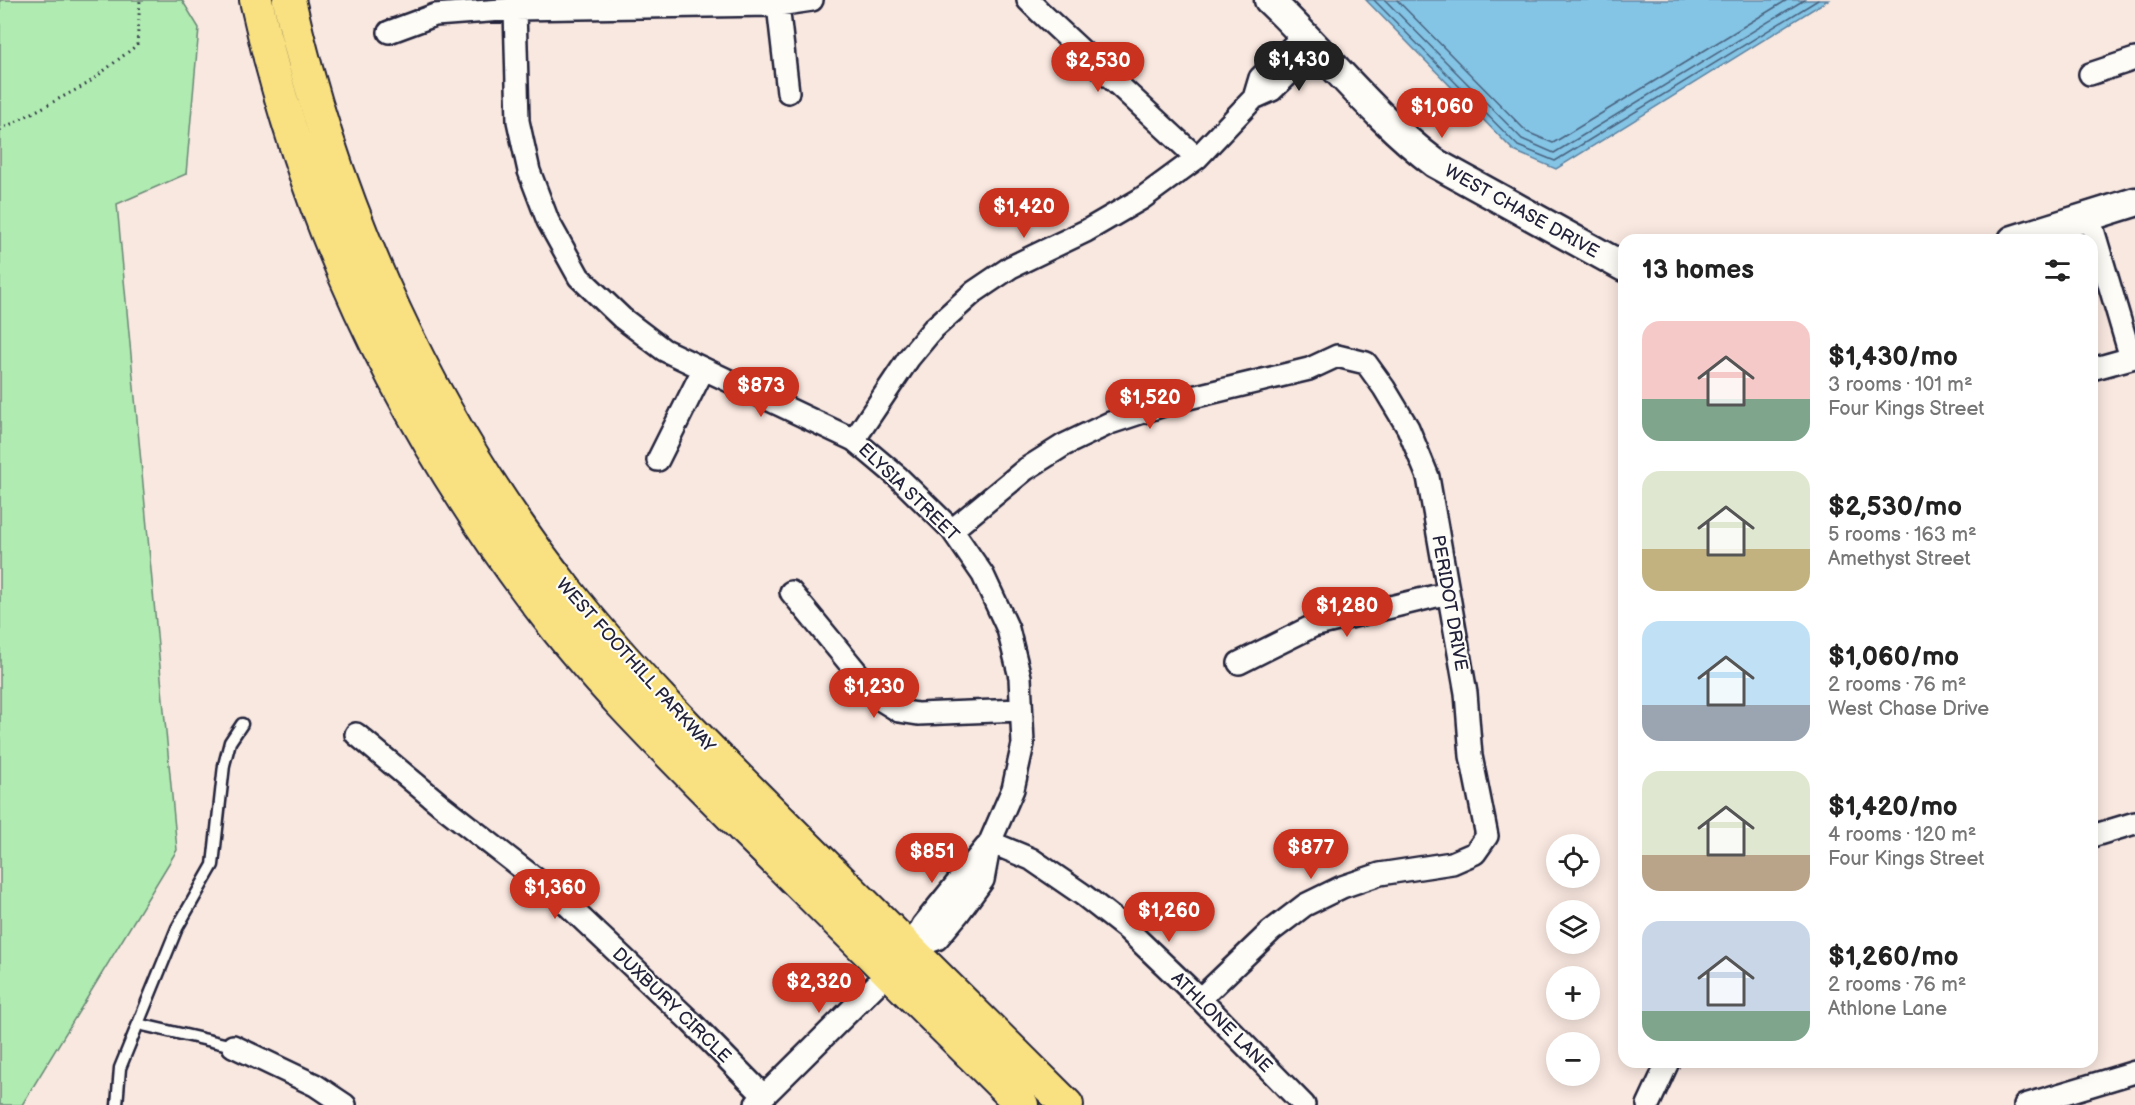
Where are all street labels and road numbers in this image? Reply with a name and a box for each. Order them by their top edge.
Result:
street label: WEST CHASE DRIVE [1441,160,1603,263]
street label: ELYSIA STREET [854,439,963,546]
street label: PERIDOT DRIVE [1427,534,1472,673]
street label: WEST FOOTHILL PARKWAY [552,574,720,757]
street label: DUXBURY CIRCLE [608,943,735,1067]
street label: ATHLONE LANE [1167,968,1276,1077]

